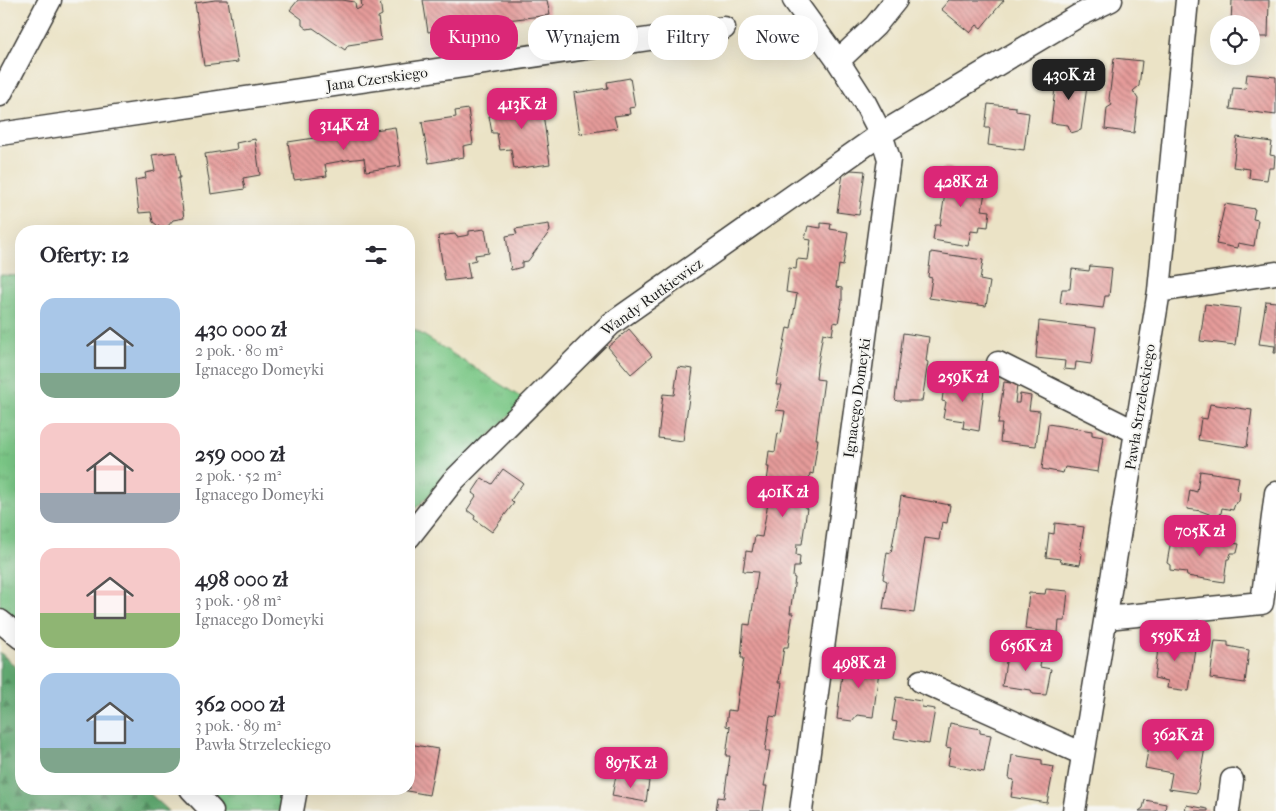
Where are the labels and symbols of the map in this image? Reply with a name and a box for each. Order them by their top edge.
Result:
pin: 430K zł [1023,58,1115,101]
street label: Jana Czerskiego [324,63,429,95]
pin: 413K zł [476,88,568,130]
pin: 314K zł [298,108,390,151]
pin: 428K zł [915,166,1007,208]
street label: Wandy Rutkiewicz [597,254,707,340]
street label: Ignacego Domeyki [840,336,874,459]
street label: Pawła Strzeleckiego [1121,342,1159,471]
pin: 259K zł [917,360,1009,403]
pin: 401K zł [737,476,829,518]
pin: 705K zł [1154,514,1246,557]
pin: 559K zł [1129,620,1221,662]
pin: 656K zł [980,630,1072,672]
pin: 498K zł [813,646,905,689]
pin: 362K zł [1132,718,1224,761]
pin: 897K zł [585,746,677,789]

